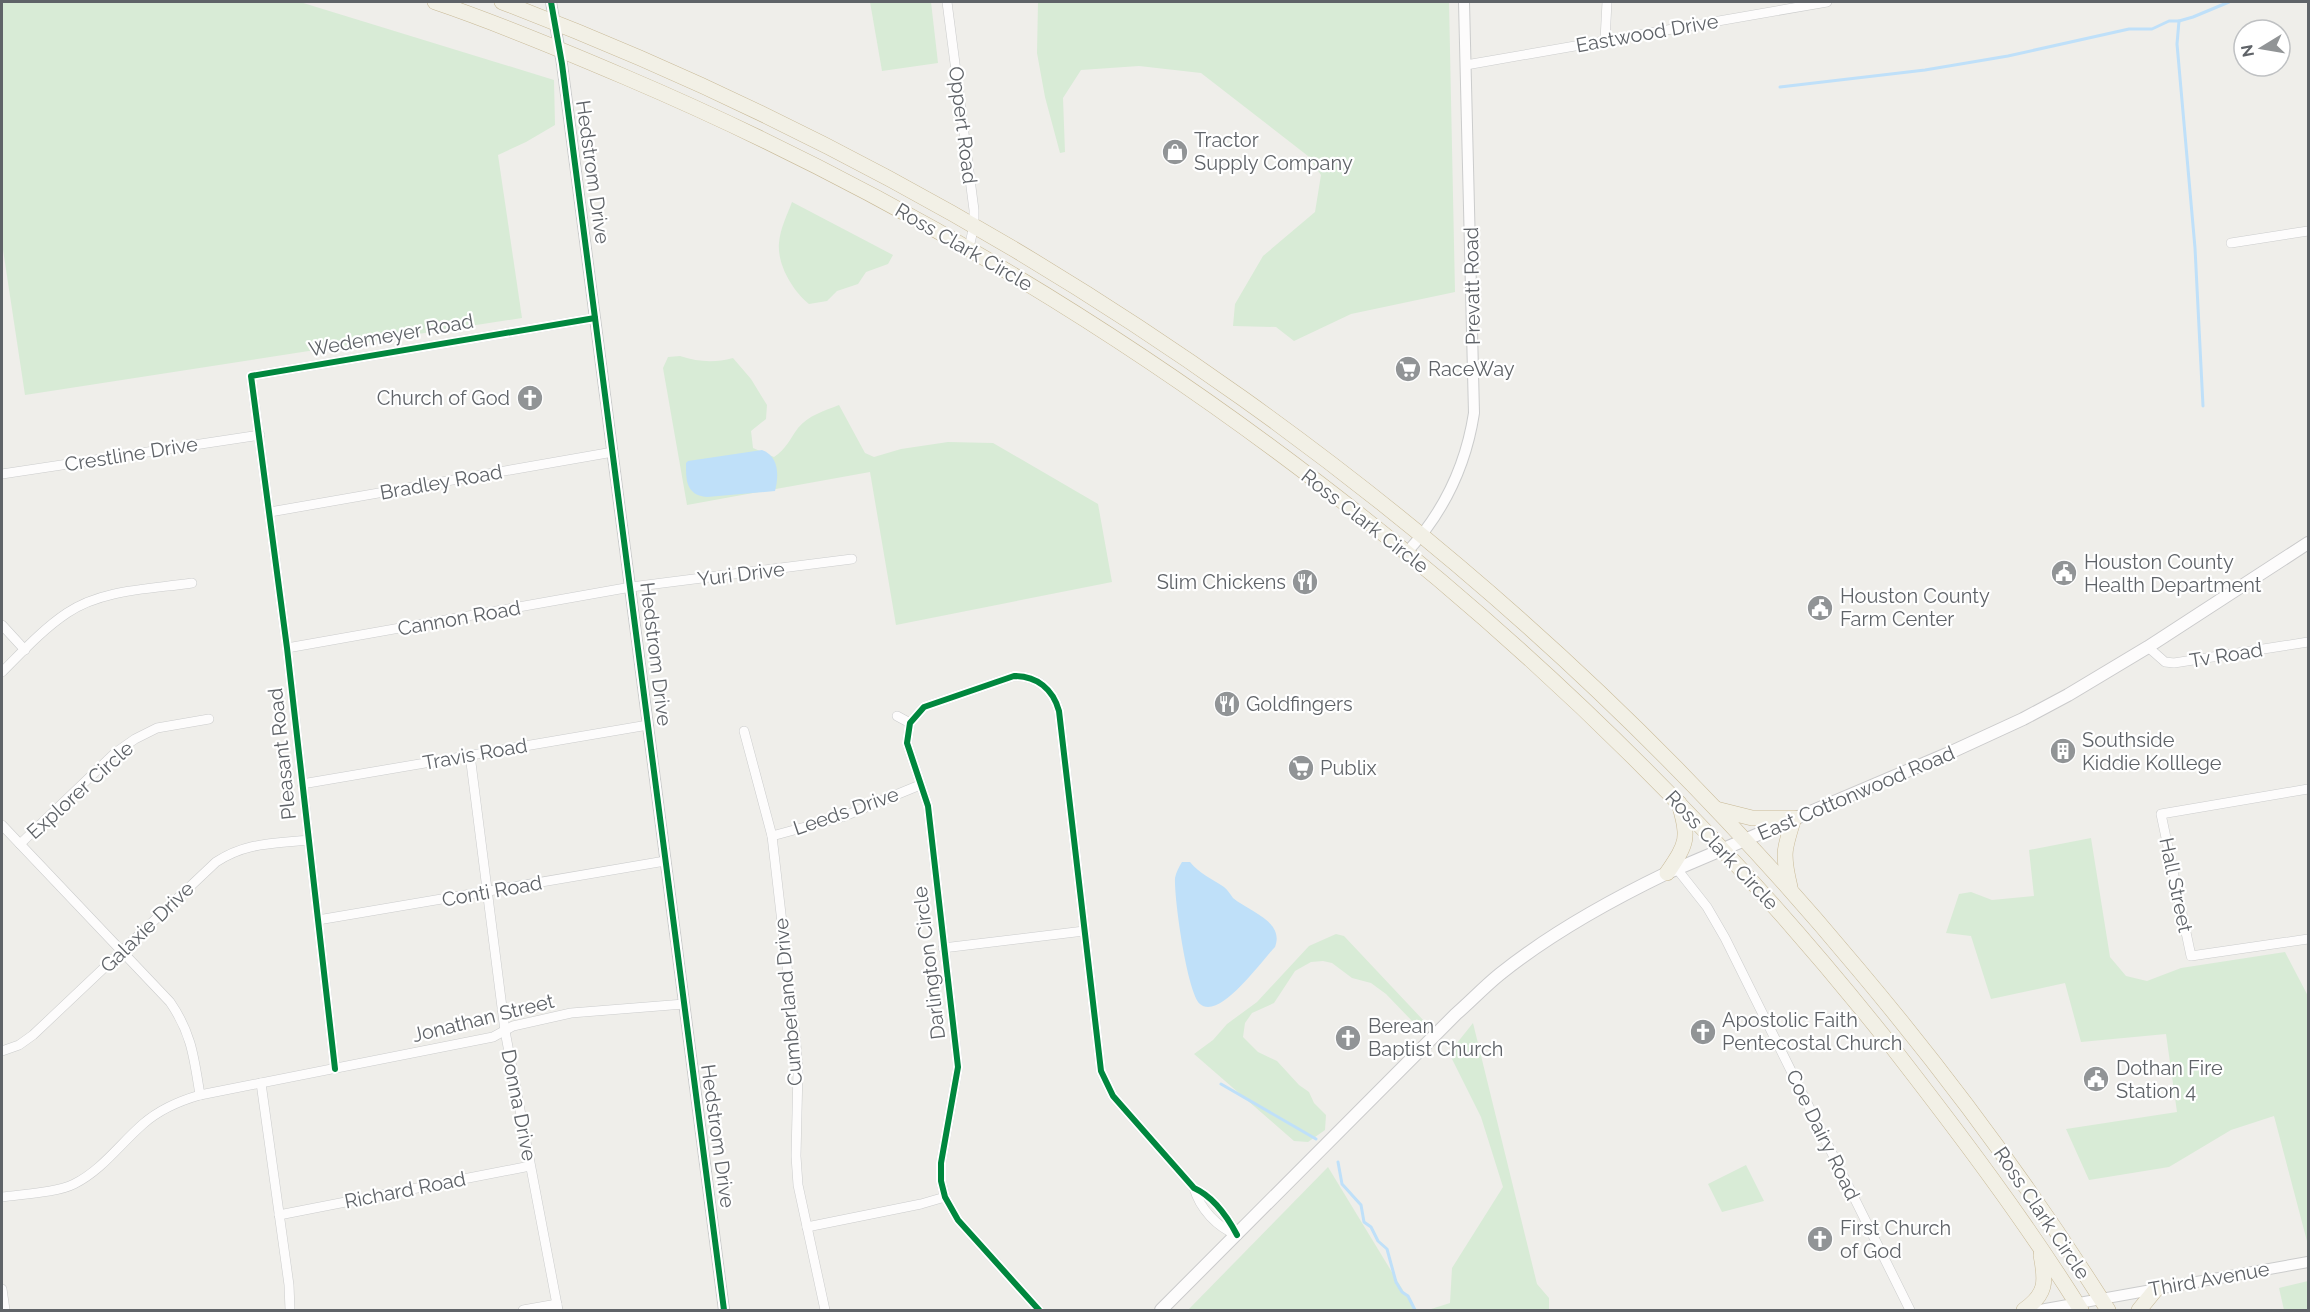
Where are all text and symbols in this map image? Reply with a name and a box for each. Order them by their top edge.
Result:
street label: Eastwood Drive [1574,9,1720,57]
north arrow [2232,18,2292,78]
text: N [2237,43,2258,59]
street label: Oppert Road [944,65,982,185]
street label: Hedstrom Drive [571,99,615,246]
place label: Tractor Supply Company [1194,128,1353,175]
shop icon: Tractor Supply Company [1160,137,1190,167]
street label: Ross Clark Circle [891,198,1037,296]
street label: Prevatt Road [1459,227,1485,345]
street label: Wedemeyer Road [307,309,475,361]
supermarket icon: RaceWay [1393,354,1423,384]
place label: RaceWay [1428,357,1515,381]
church icon: Church of God [515,383,545,413]
place label: Church of God [377,386,510,410]
street label: Crestline Drive [63,432,200,476]
street label: Bradley Road [378,459,504,505]
street label: Ross Clark Circle [1297,464,1434,578]
place label: Houston County Health Department [2084,550,2262,597]
street label: Yuri Drive [696,557,786,591]
public building icon: Houston County Health Department [2049,558,2079,588]
restaurant icon: Slim Chickens [1290,567,1320,597]
place label: Slim Chickens [1157,570,1286,594]
street label: Hedstrom Drive [635,581,677,728]
place label: Houston County Farm Center [1840,584,1990,631]
public building icon: Houston County Farm Center [1805,593,1835,623]
street label: Cannon Road [396,595,522,641]
street label: Tv Road [2188,637,2264,673]
street label: Pleasant Road [263,687,301,821]
restaurant icon: Goldfingers [1212,689,1242,719]
place label: Goldfingers [1246,692,1353,716]
place label: Southside Kiddie Kolllege [2082,728,2222,775]
street label: Travis Road [421,733,529,775]
street label: Explorer Circle [22,736,138,844]
building icon: Southside Kiddie Kolllege [2048,736,2078,766]
street label: East Cottonwood Road [1754,741,1958,845]
supermarket icon: Publix [1286,753,1316,783]
place label: Publix [1320,756,1377,780]
street label: Leeds Drive [790,782,902,840]
street label: Ross Clark Circle [1660,785,1784,915]
street label: Hall Street [2154,835,2198,935]
street label: Conti Road [440,870,544,912]
street label: Galaxie Drive [95,876,199,978]
street label: Darlington Circle [908,885,950,1041]
street label: Cumberland Drive [769,917,807,1087]
street label: Jonathan Street [410,989,557,1047]
place label: Apostolic Faith Pentecostal Church [1722,1008,1902,1055]
place label: Berean Baptist Church [1368,1014,1504,1061]
church icon: Apostolic Faith Pentecostal Church [1688,1017,1718,1047]
church icon: Berean Baptist Church [1333,1023,1363,1053]
street label: Donna Drive [496,1047,542,1163]
place label: Dothan Fire Station 4 [2116,1056,2223,1103]
street label: Hedstrom Drive [696,1063,740,1210]
public building icon: Dothan Fire Station 4 [2081,1064,2111,1094]
street label: Coe Dairy Road [1781,1066,1865,1204]
street label: Ross Clark Circle [1989,1142,2095,1284]
street label: Richard Road [342,1166,468,1214]
place label: First Church of God [1840,1216,1951,1263]
church icon: First Church of God [1805,1224,1835,1254]
street label: Third Avenue [2147,1257,2271,1301]

